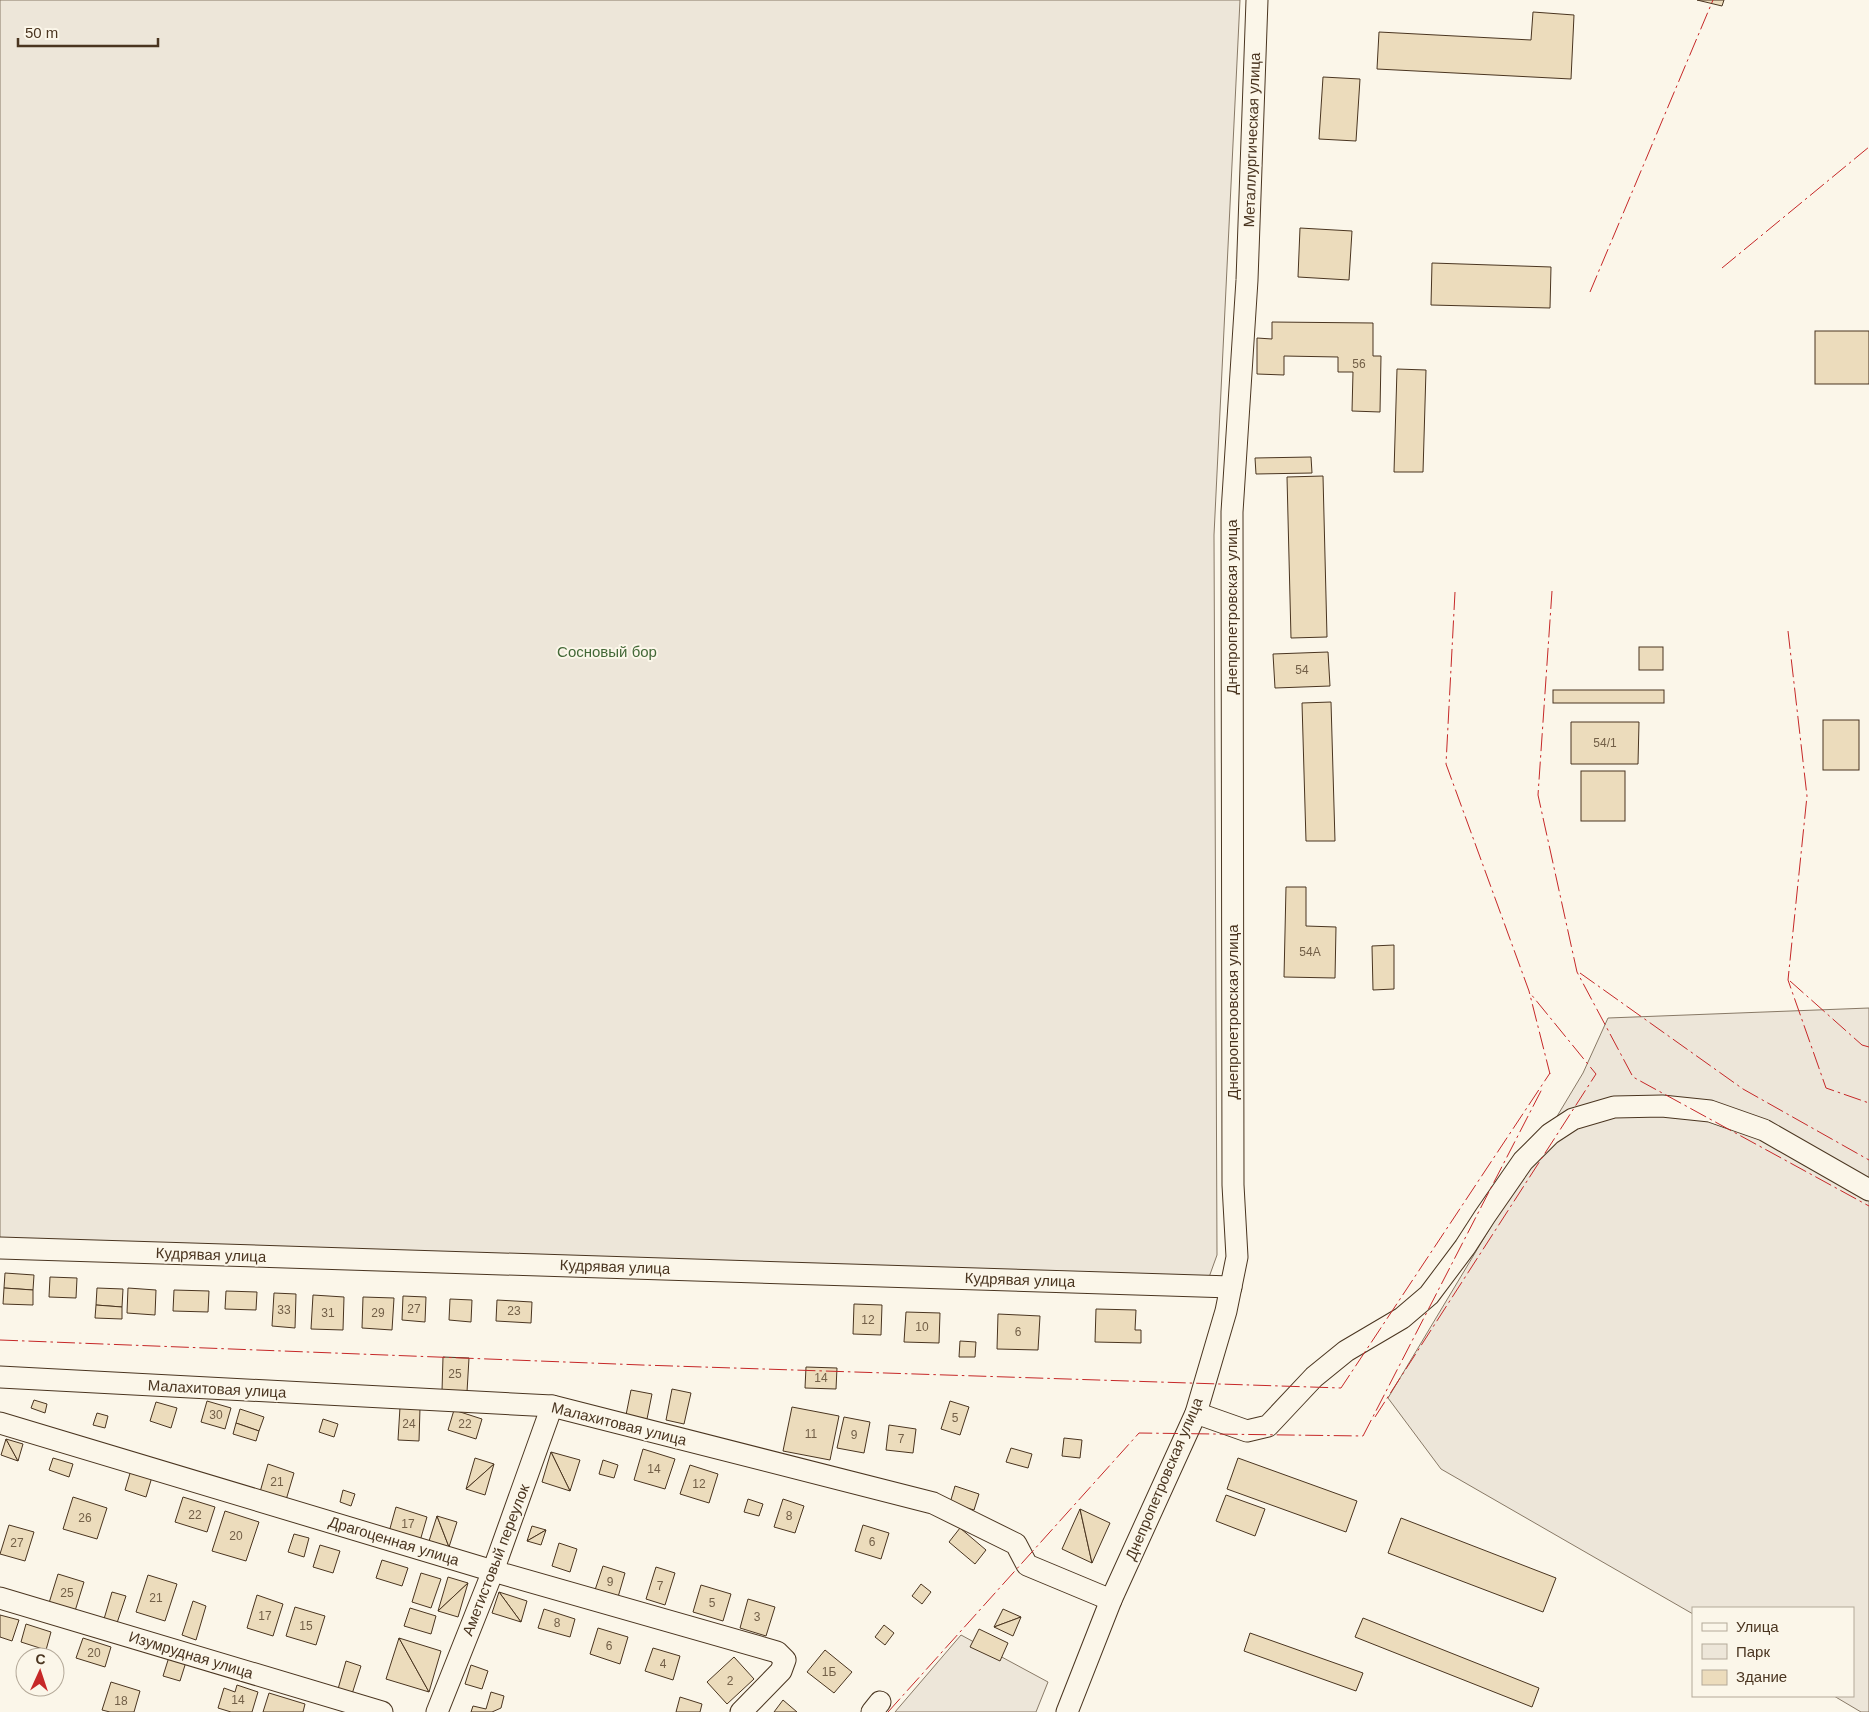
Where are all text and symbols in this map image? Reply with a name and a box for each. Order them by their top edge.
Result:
scale bar [18,15,158,47]
text: 50 m [25,24,58,41]
street label: Металлургическая улица [1240,52,1263,228]
house number: 56 [1352,357,1366,371]
street label: Днепропетровская улица [1223,519,1240,695]
park label: Сосновый бор [557,643,657,660]
house number: 54 [1295,663,1309,677]
house number: 54/1 [1593,736,1617,750]
street label: Днепропетровская улица [1224,924,1241,1100]
house number: 54А [1299,945,1321,959]
street label: Кудрявая улица [156,1244,267,1265]
street label: Кудрявая улица [560,1256,671,1277]
street label: Кудрявая улица [965,1269,1076,1290]
house number: 27 [407,1302,421,1316]
house number: 33 [277,1303,291,1317]
house number: 23 [507,1304,521,1318]
house number: 31 [321,1306,335,1320]
house number: 29 [371,1306,385,1320]
house number: 12 [861,1313,875,1327]
house number: 10 [915,1320,929,1334]
house number: 6 [1015,1325,1022,1339]
house number: 25 [448,1367,462,1381]
house number: 14 [814,1371,828,1385]
street label: Малахитовая улица [147,1376,287,1401]
street label: Днепропетровская улица [1121,1394,1206,1563]
street label: Малахитовая улица [550,1398,689,1449]
house number: 30 [209,1408,223,1422]
house number: 5 [952,1411,959,1425]
house number: 24 [402,1417,416,1431]
house number: 22 [458,1417,472,1431]
house number: 11 [805,1427,818,1441]
house number: 9 [851,1428,858,1442]
house number: 7 [898,1432,905,1446]
house number: 14 [647,1462,661,1476]
house number: 21 [270,1475,284,1489]
house number: 12 [692,1477,706,1491]
street label: Аметистовый переулок [459,1481,533,1638]
house number: 22 [188,1508,202,1522]
house number: 8 [786,1509,793,1523]
house number: 26 [78,1511,92,1525]
street label: Драгоценная улица [327,1513,462,1569]
house number: 17 [401,1517,415,1531]
house number: 20 [229,1529,243,1543]
house number: 6 [869,1535,876,1549]
house number: 27 [10,1536,24,1550]
house number: 9 [607,1575,614,1589]
house number: 7 [657,1579,664,1593]
house number: 25 [60,1586,74,1600]
house number: 21 [149,1591,163,1605]
house number: 5 [709,1596,716,1610]
legend [1692,1607,1854,1697]
house number: 17 [258,1609,272,1623]
house number: 3 [754,1610,761,1624]
house number: 8 [554,1616,561,1630]
text: Улица [1736,1618,1779,1635]
house number: 15 [299,1619,313,1633]
street label: Изумрудная улица [127,1628,256,1682]
house number: 6 [606,1639,613,1653]
text: Парк [1736,1643,1770,1660]
house number: 20 [87,1646,101,1660]
north arrow [15,1647,65,1697]
text: С [35,1651,46,1667]
house number: 4 [660,1657,667,1671]
house number: 1Б [822,1665,836,1679]
text: Здание [1736,1668,1787,1685]
house number: 2 [727,1674,734,1688]
house number: 14 [231,1693,245,1707]
house number: 18 [114,1694,128,1708]

